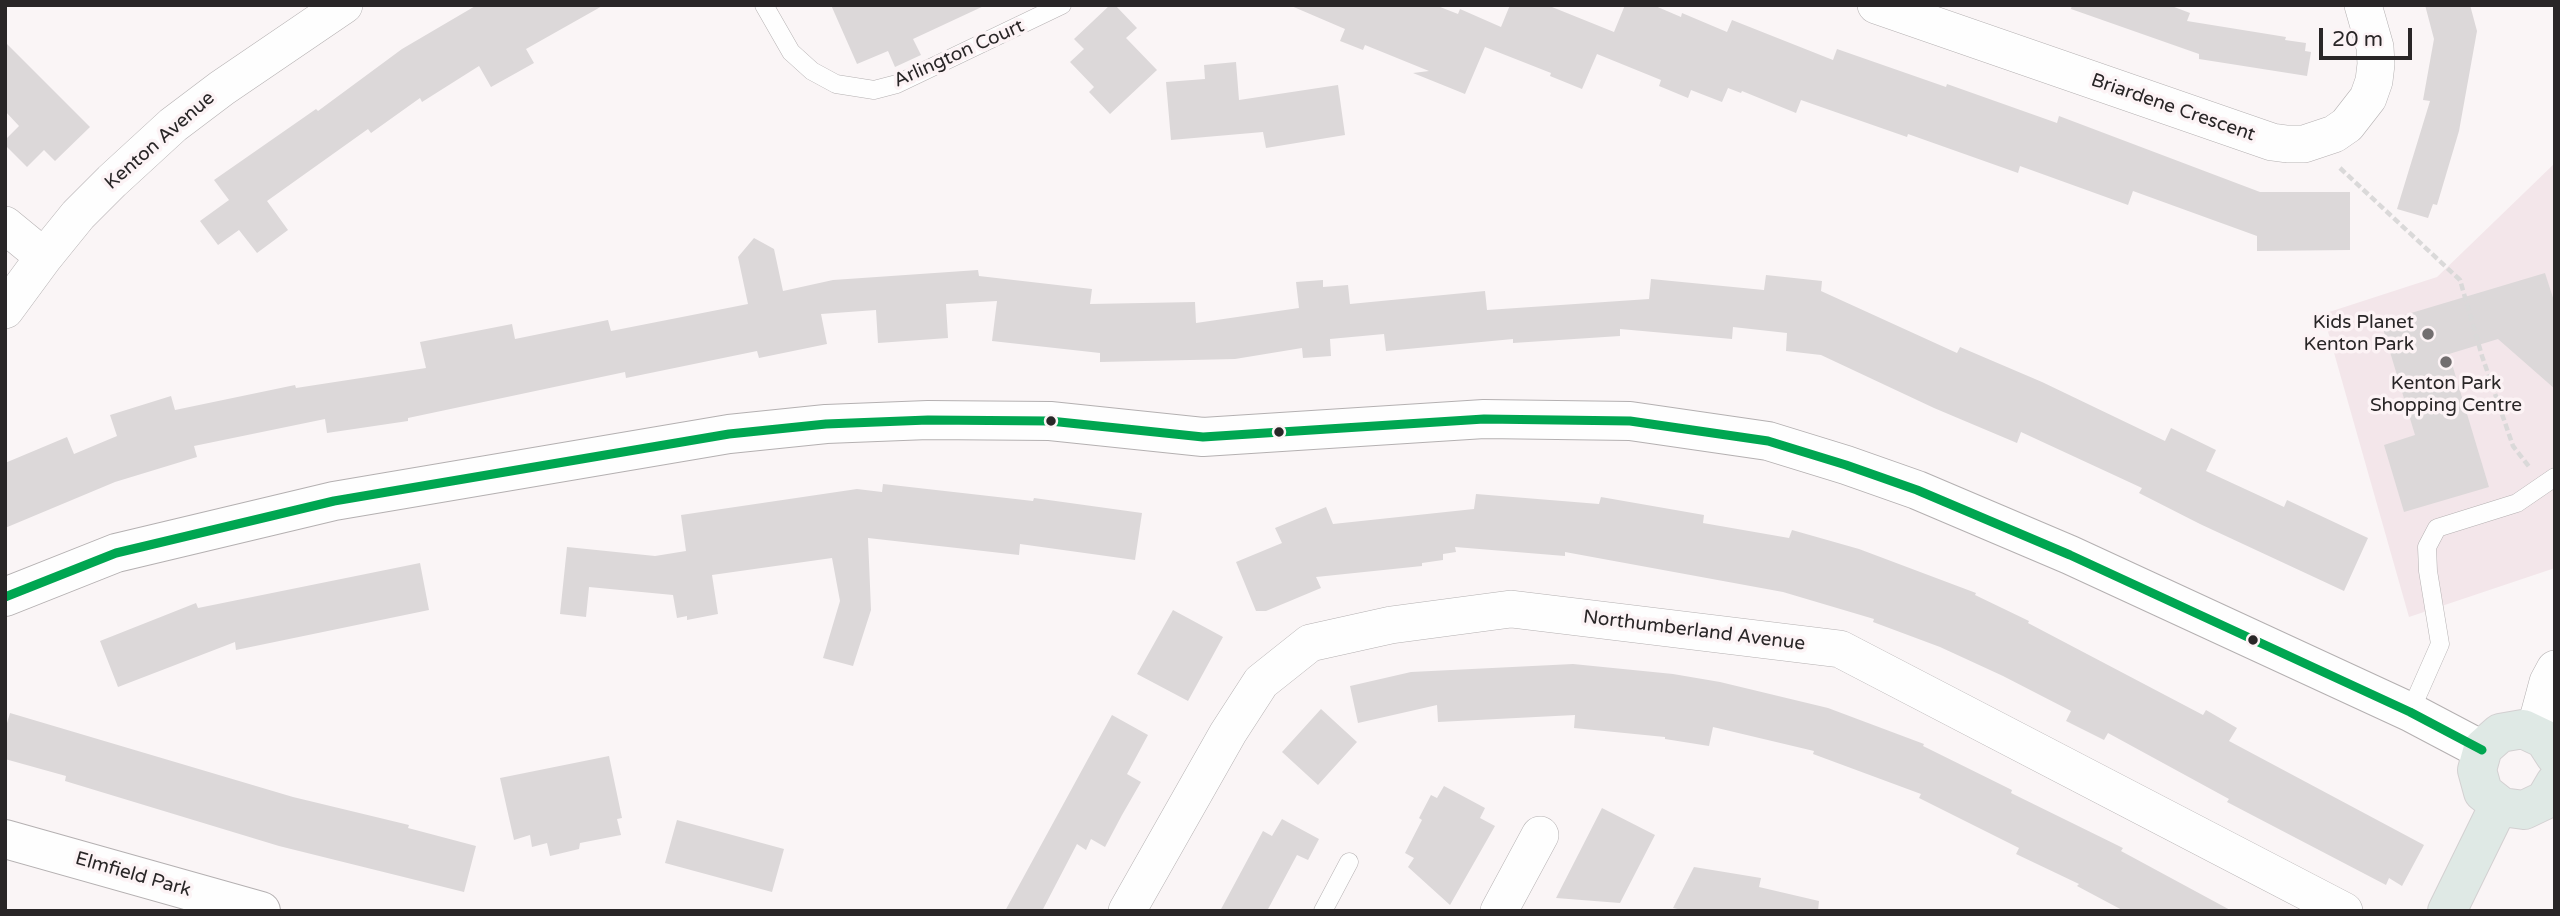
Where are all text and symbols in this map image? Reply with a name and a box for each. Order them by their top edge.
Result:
scale bar [2322,14,2415,58]
street label: Arlington Court [890,15,1028,93]
text: 20 m [2332,27,2383,52]
street label: Briardene Crescent [2088,69,2258,147]
street label: Kenton Avenue [100,87,220,195]
place label: Kids Planet Kenton Park [2303,312,2414,356]
marker: Kids Planet Kenton Park [2420,326,2436,342]
marker: Kenton Park Shopping Centre [2438,354,2454,370]
place label: Kenton Park Shopping Centre [2370,373,2522,417]
unlabelled marker [1044,414,1058,428]
unlabelled marker [1272,425,1286,439]
street label: Northumberland Avenue [1582,606,1806,656]
unlabelled marker [2246,633,2260,647]
street label: Elmfield Park [73,848,193,902]

